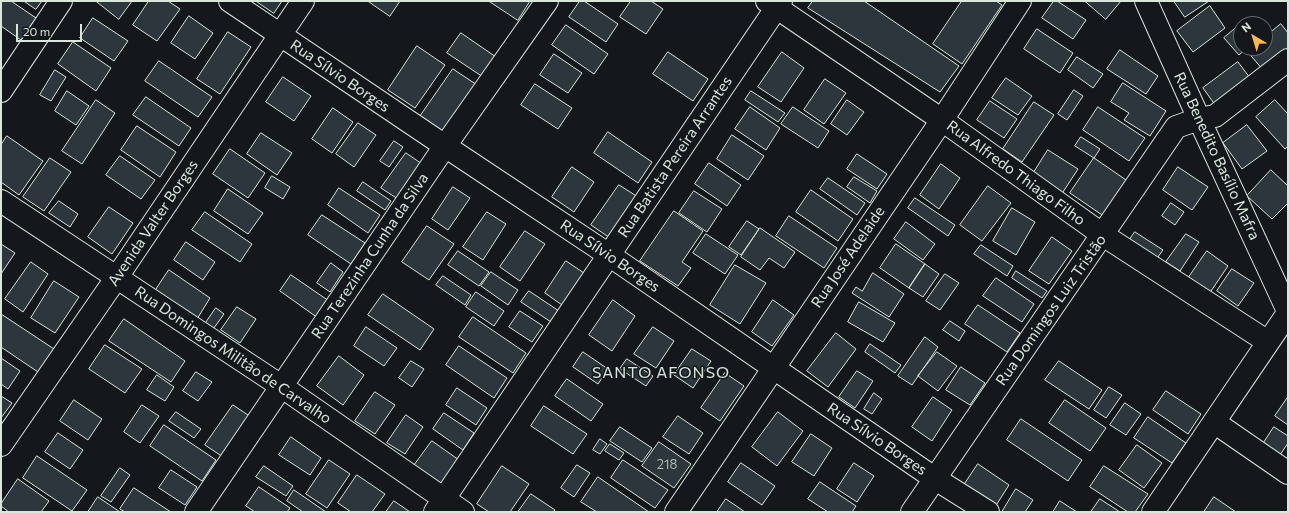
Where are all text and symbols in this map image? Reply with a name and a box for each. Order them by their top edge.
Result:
scale bar [18,16,84,42]
north arrow [1233,16,1273,56]
text: N [1239,19,1253,35]
text: 20 m [23,24,50,38]
street label: Rua Sílvio Borges [287,36,393,116]
street label: Rua Benedito Basílio Mafra [1170,69,1264,243]
street label: Rua Batista Pereira Arrantes [614,73,736,241]
street label: Rua Alfredo Thiago Filho [943,117,1089,229]
street label: Avenida Valter Borges [104,157,202,289]
street label: Rua Terezinha Cunha da Silva [308,170,432,342]
street label: Rua José Adelaide [807,203,889,311]
street label: Rua Sílvio Borges [557,216,663,296]
street label: Rua Domingos Luiz Tristão [992,231,1110,389]
street label: Rua Domingos Militão de Carvalho [131,282,335,428]
district label: SANTO AFONSO [592,363,730,383]
street label: Rua Sílvio Borges [824,399,930,479]
house number: 218 [657,457,677,473]

